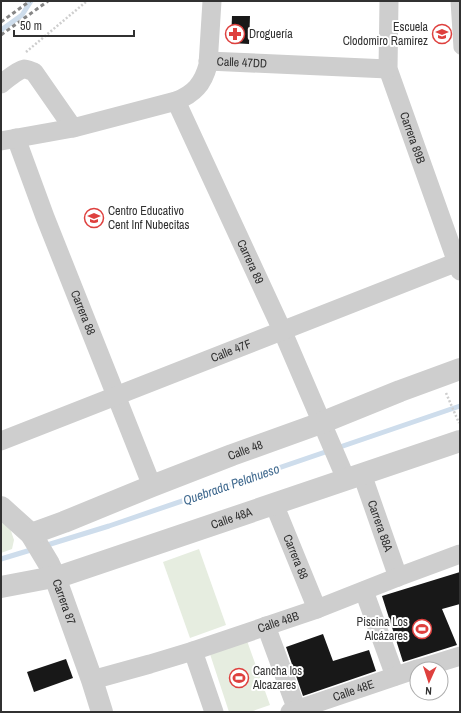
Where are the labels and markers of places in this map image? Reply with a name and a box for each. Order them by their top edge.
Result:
place label: Escuela Clodomiro Ramirez [343,19,429,49]
pharmacy icon: Droguería [224,23,246,45]
school or university icon: Escuela Clodomiro Ramirez [431,23,453,45]
place label: Droguería [249,26,293,42]
place label: Centro Educativo Cent Inf Nubecitas [108,203,190,233]
school or university icon: Centro Educativo Cent Inf Nubecitas [83,207,105,229]
place label: Piscina Los Alcázares [357,614,408,644]
sports icon: Piscina Los Alcázares [411,618,433,640]
place label: Cancha los Alcazares [252,663,302,693]
sports icon: Cancha los Alcazares [228,667,250,689]

